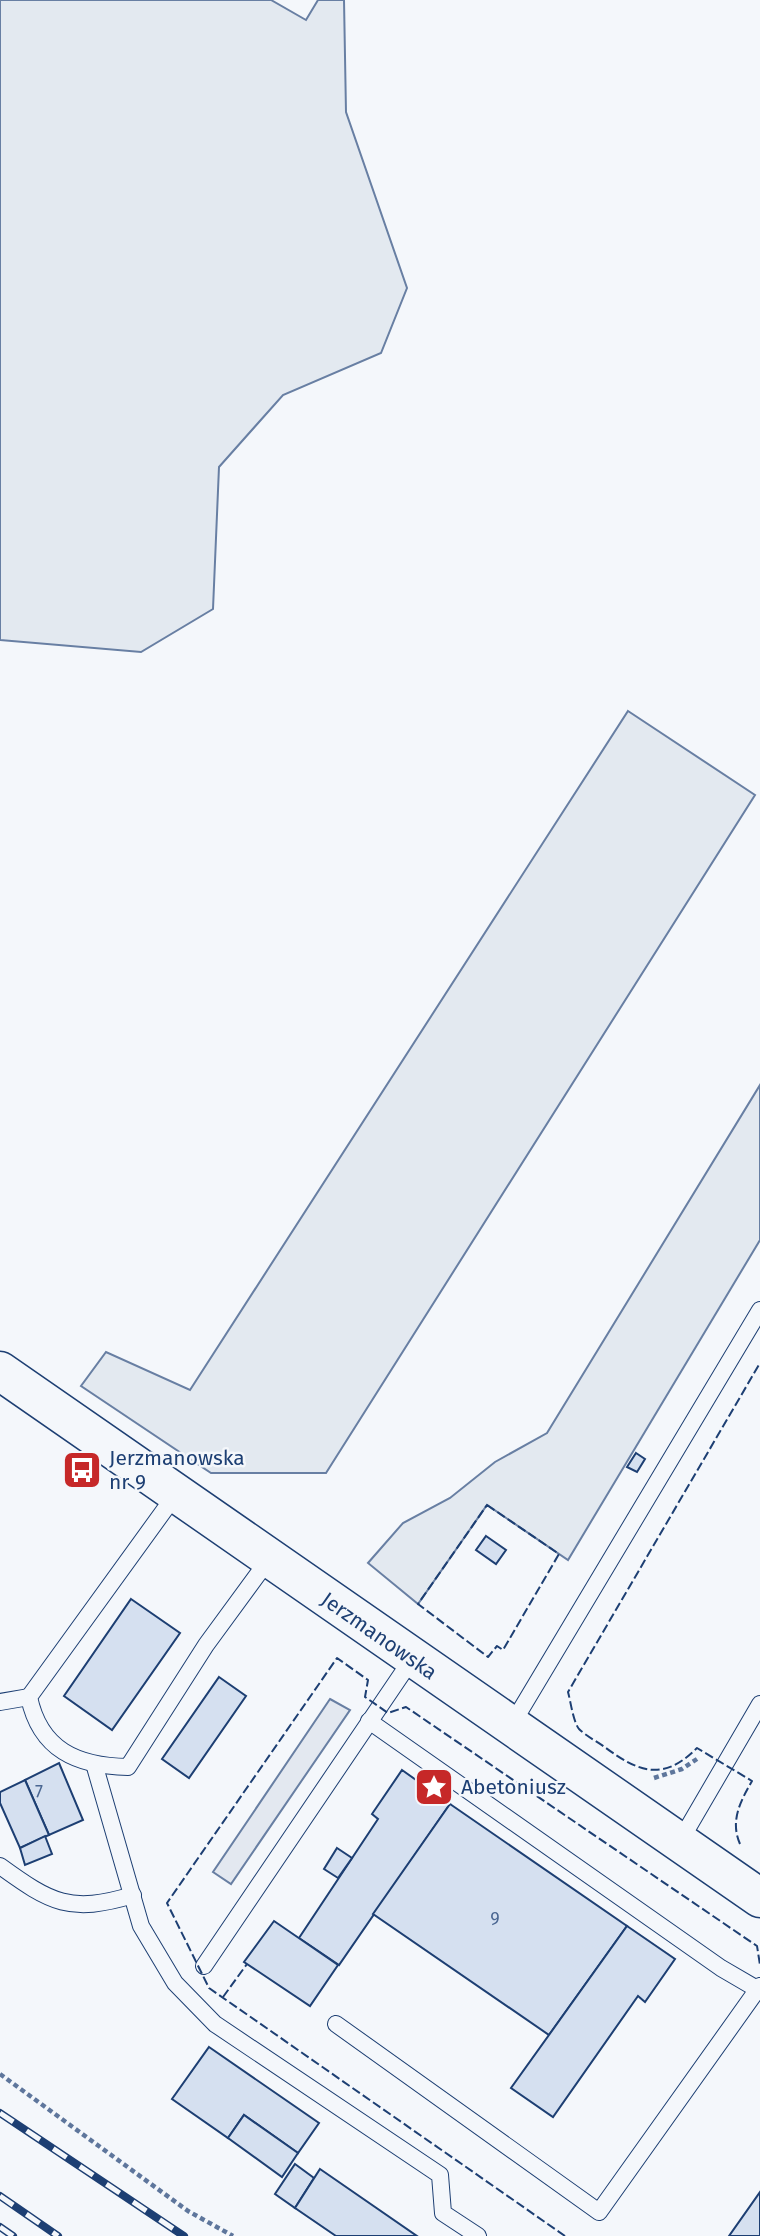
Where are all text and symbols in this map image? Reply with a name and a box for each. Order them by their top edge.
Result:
place label: Jerzmanowska nr 9 [109,1445,245,1495]
bus stop icon: Jerzmanowska nr 9 [61,1449,103,1491]
street label: Jerzmanowska [316,1586,442,1686]
place icon: Abetoniusz [413,1766,455,1808]
place label: Abetoniusz [461,1774,566,1800]
house number: 7 [35,1781,43,1803]
house number: 9 [490,1908,500,1930]

